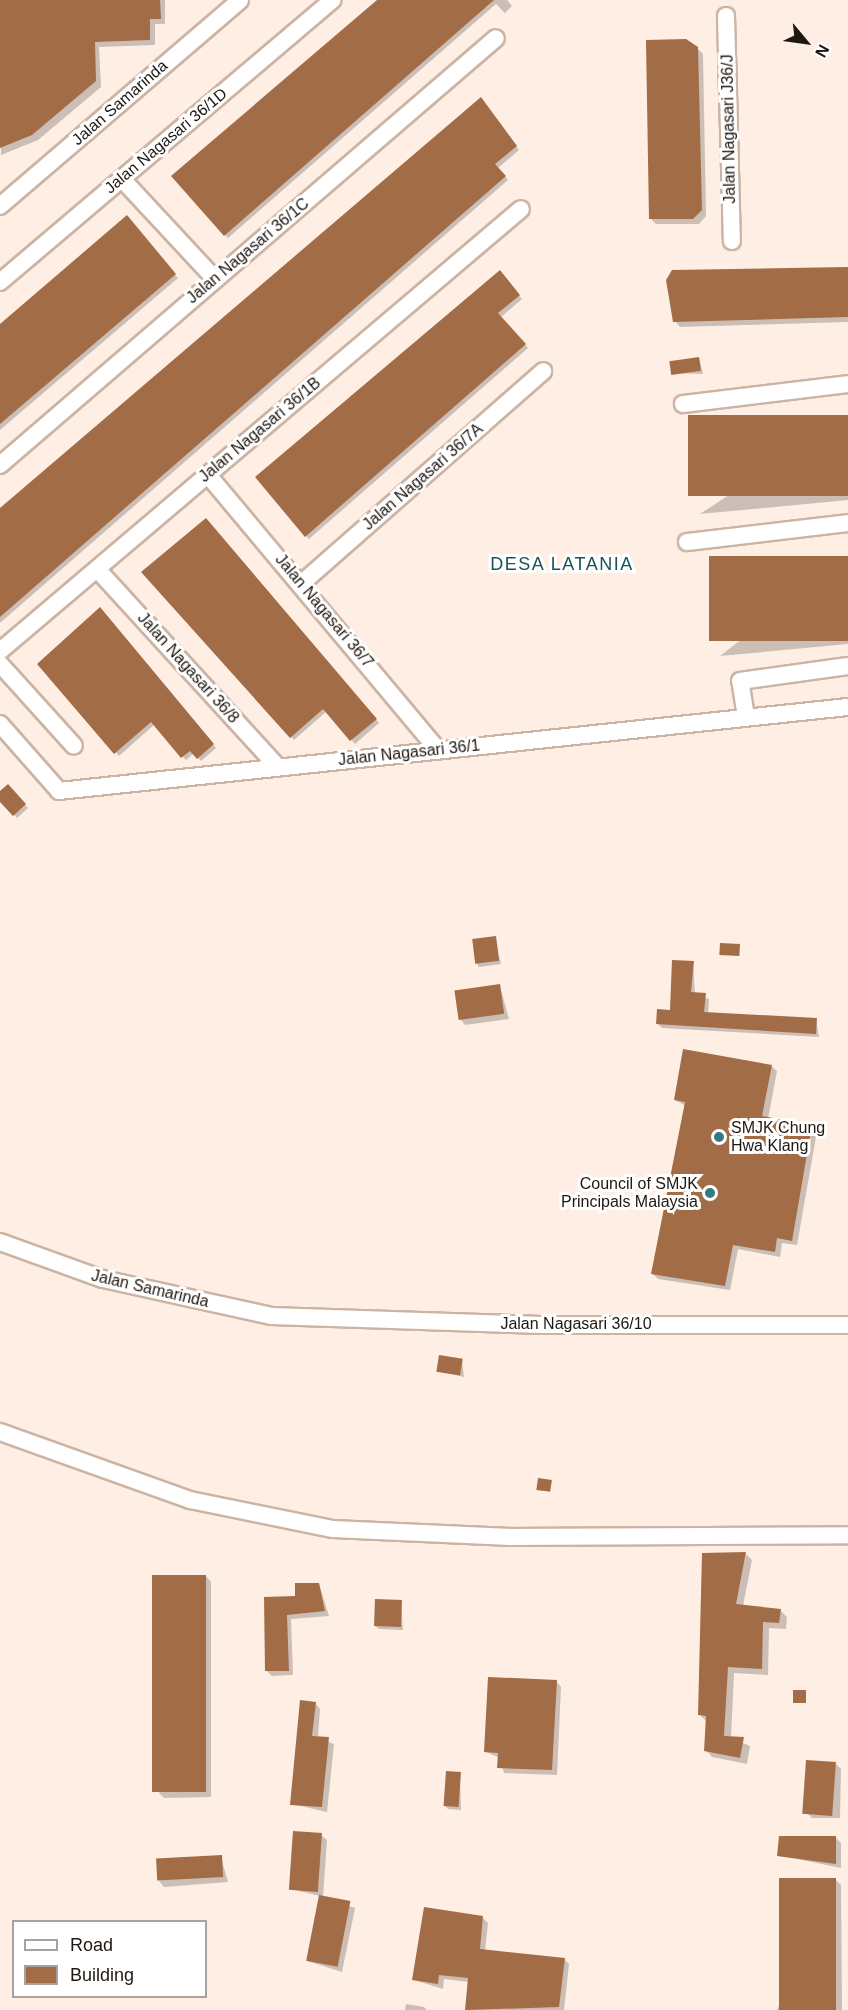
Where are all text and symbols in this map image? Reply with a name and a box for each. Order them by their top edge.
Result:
north arrow [776,12,836,72]
text: N [812,42,832,60]
street label: Jalan Nagasari J36/J [718,54,740,204]
street label: Jalan Samarinda [68,56,172,150]
street label: Jalan Nagasari 36/1D [101,84,231,198]
street label: Jalan Nagasari 36/1C [183,194,313,308]
street label: Jalan Nagasari 36/1B [195,373,325,487]
street label: Jalan Nagasari 36/7A [359,420,487,534]
street label: Jalan Nagasari 36/7 [271,550,377,672]
district label: DESA LATANIA [490,553,634,575]
street label: Jalan Nagasari 36/8 [133,609,243,727]
street label: Jalan Nagasari 36/1 [337,736,481,770]
place label: SMJK Chung Hwa Klang [731,1118,825,1156]
marker: SMJK Chung Hwa Klang [712,1130,726,1144]
place label: Council of SMJK Principals Malaysia [561,1174,698,1212]
marker: Council of SMJK Principals Malaysia [703,1186,717,1200]
street label: Jalan Samarinda [89,1266,211,1312]
street label: Jalan Nagasari 36/10 [500,1314,652,1334]
legend [12,1920,207,1998]
text: Road [70,1935,113,1955]
text: Building [70,1965,134,1985]

